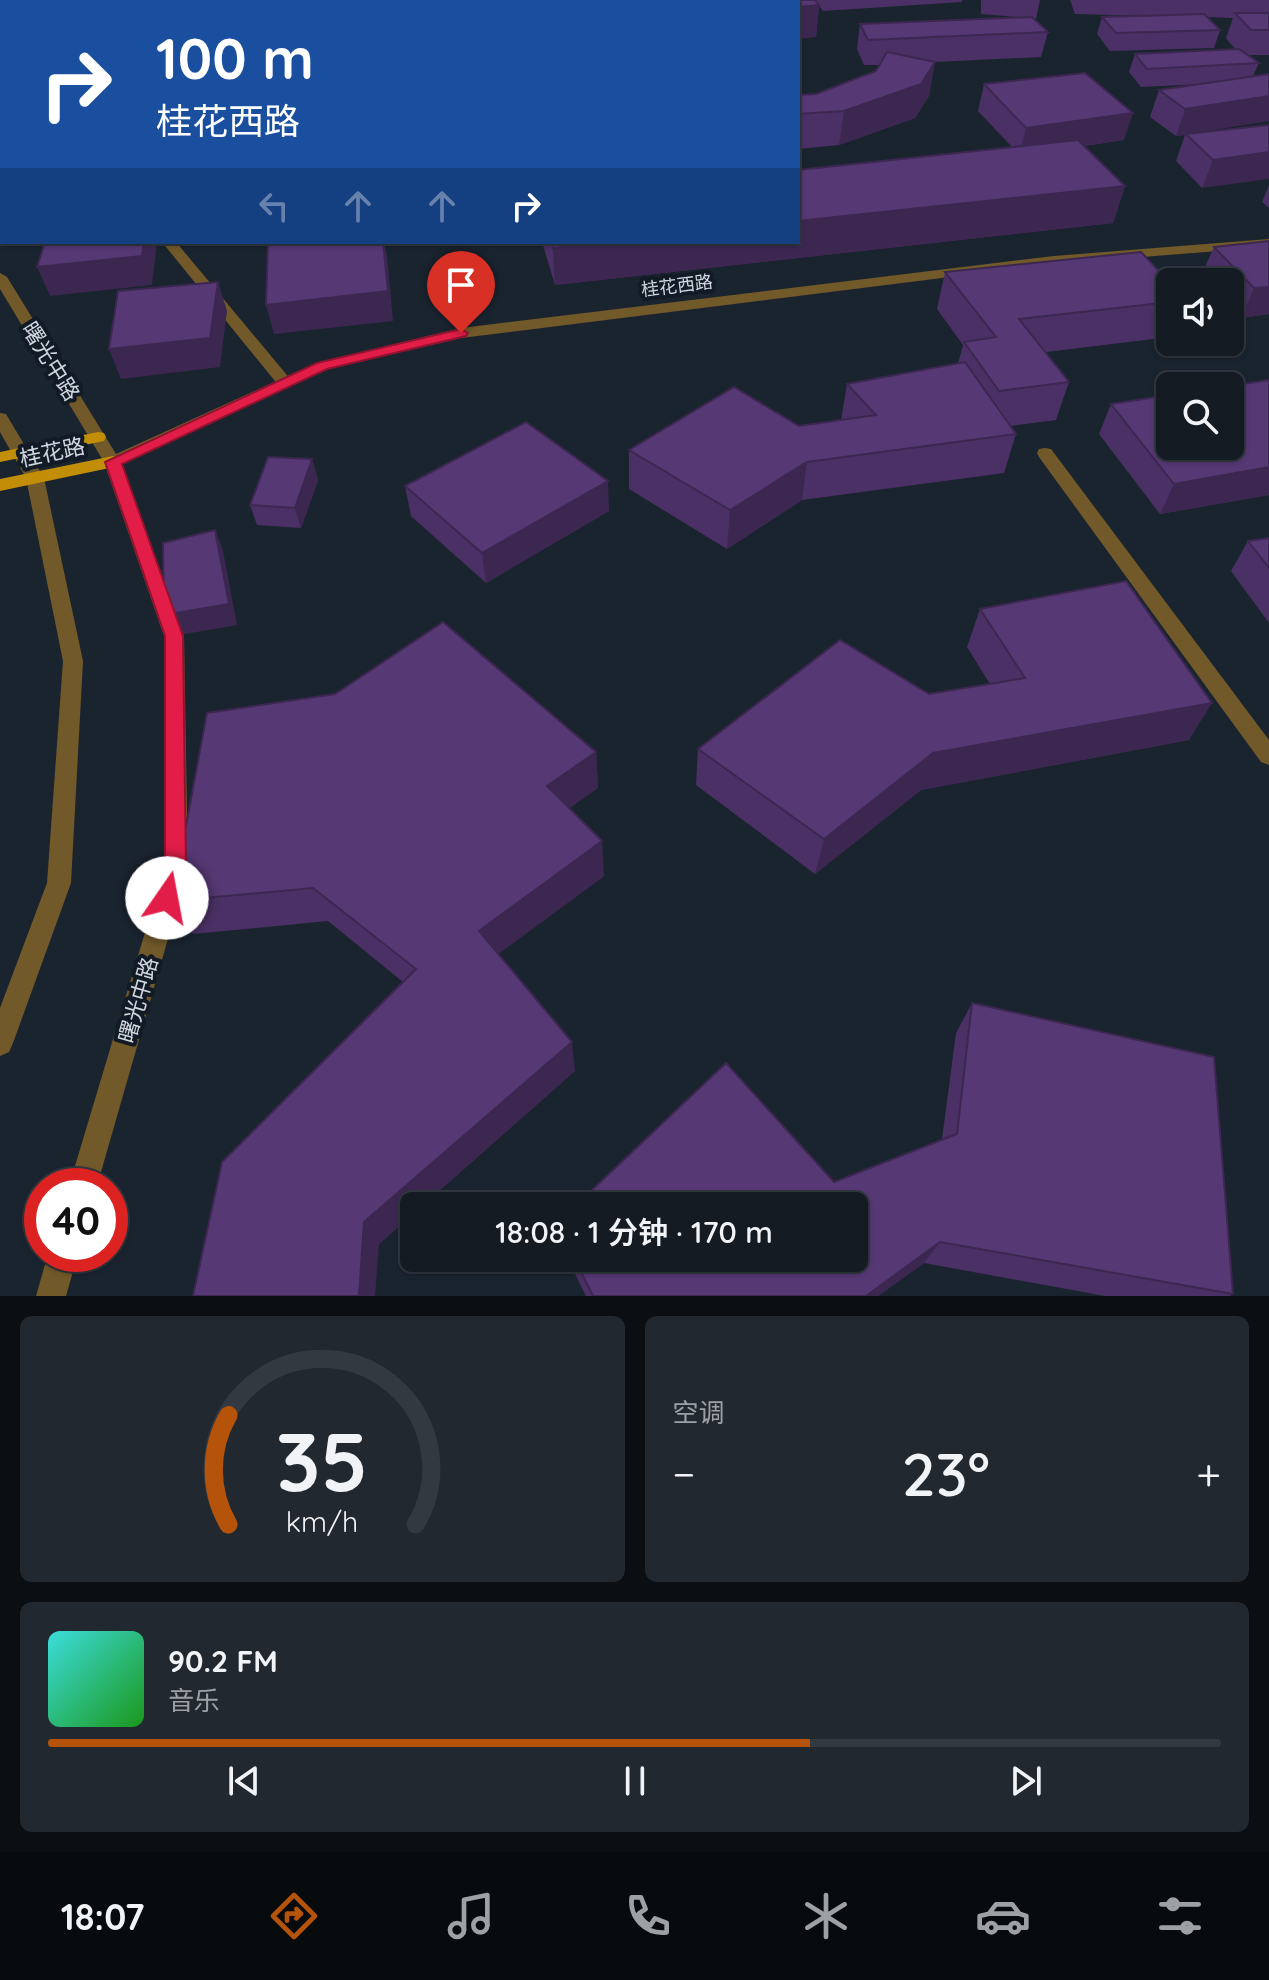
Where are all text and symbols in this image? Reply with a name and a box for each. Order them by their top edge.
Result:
text: 100 m [156,23,314,93]
icon: right [24,32,128,136]
text: 桂花西路 [156,98,300,143]
icon: left [252,184,296,228]
icon: ahead [336,184,380,228]
icon: ahead [420,184,464,228]
icon: right [504,184,548,228]
pin [427,251,495,333]
icon: arrive [439,263,483,307]
map controls [1156,268,1244,460]
button: sound [1156,268,1244,356]
street label: 桂花西路 [640,270,714,301]
street label: 曙光中路 [16,316,86,406]
button: search [1156,372,1244,460]
street label: 桂花路 [17,431,87,473]
position arrow [125,856,209,940]
street label: 曙光中路 [112,954,164,1046]
speed limit sign: 40 [24,1168,128,1272]
text: 18:08 · 1 分钟 · 170 m [495,1213,773,1251]
text: 空调 [673,1396,725,1429]
text: 35 [276,1408,369,1512]
text: 23° [902,1436,990,1511]
text: − [673,1446,695,1501]
text: + [1196,1446,1221,1501]
text: km/h [286,1503,359,1539]
text: 90.2 FM [168,1642,278,1680]
text: 音乐 [168,1684,220,1717]
icon: previous [222,1759,266,1803]
icon: pause [613,1759,657,1803]
icon: next [1004,1759,1048,1803]
icon: directions [266,1888,322,1944]
icon: music [443,1888,499,1944]
icon: phone [620,1888,676,1944]
icon: climate [798,1888,854,1944]
icon: car [975,1888,1031,1944]
icon: filters [1152,1888,1208,1944]
text: 18:07 [61,1894,145,1939]

